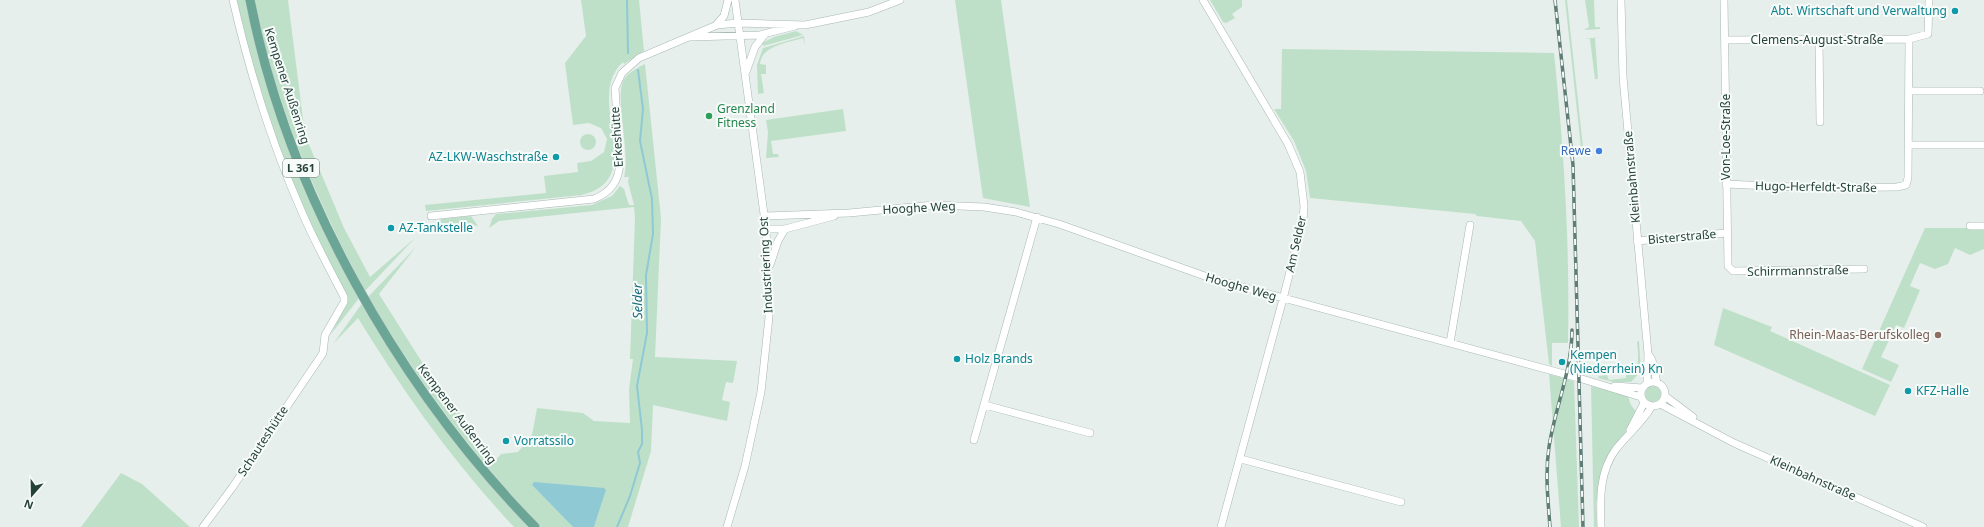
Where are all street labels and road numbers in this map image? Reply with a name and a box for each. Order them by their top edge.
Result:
street label: Kempener Außenring [261,25,314,146]
street label: Clemens-August-Straße [1751,31,1884,48]
street label: Von-Loe-Straße [1717,94,1734,180]
street label: Erkeshütte [606,106,627,168]
street label: Kleinbahnstraße [1619,130,1644,224]
road number: L 361 [283,159,319,177]
street label: Hugo-Herfeldt-Straße [1755,177,1877,196]
street label: Hooghe Weg [882,197,956,218]
street label: Am Selder [1281,214,1310,274]
street label: Industriering Ost [754,216,777,314]
street label: Bisterstraße [1647,225,1717,248]
street label: Schirrmannstraße [1747,261,1849,280]
street label: Hooghe Weg [1204,268,1279,305]
street label: Kempener Außenring [414,360,501,467]
street label: Schauteshütte [233,402,292,479]
street label: Kleinbahnstraße [1767,451,1859,504]

